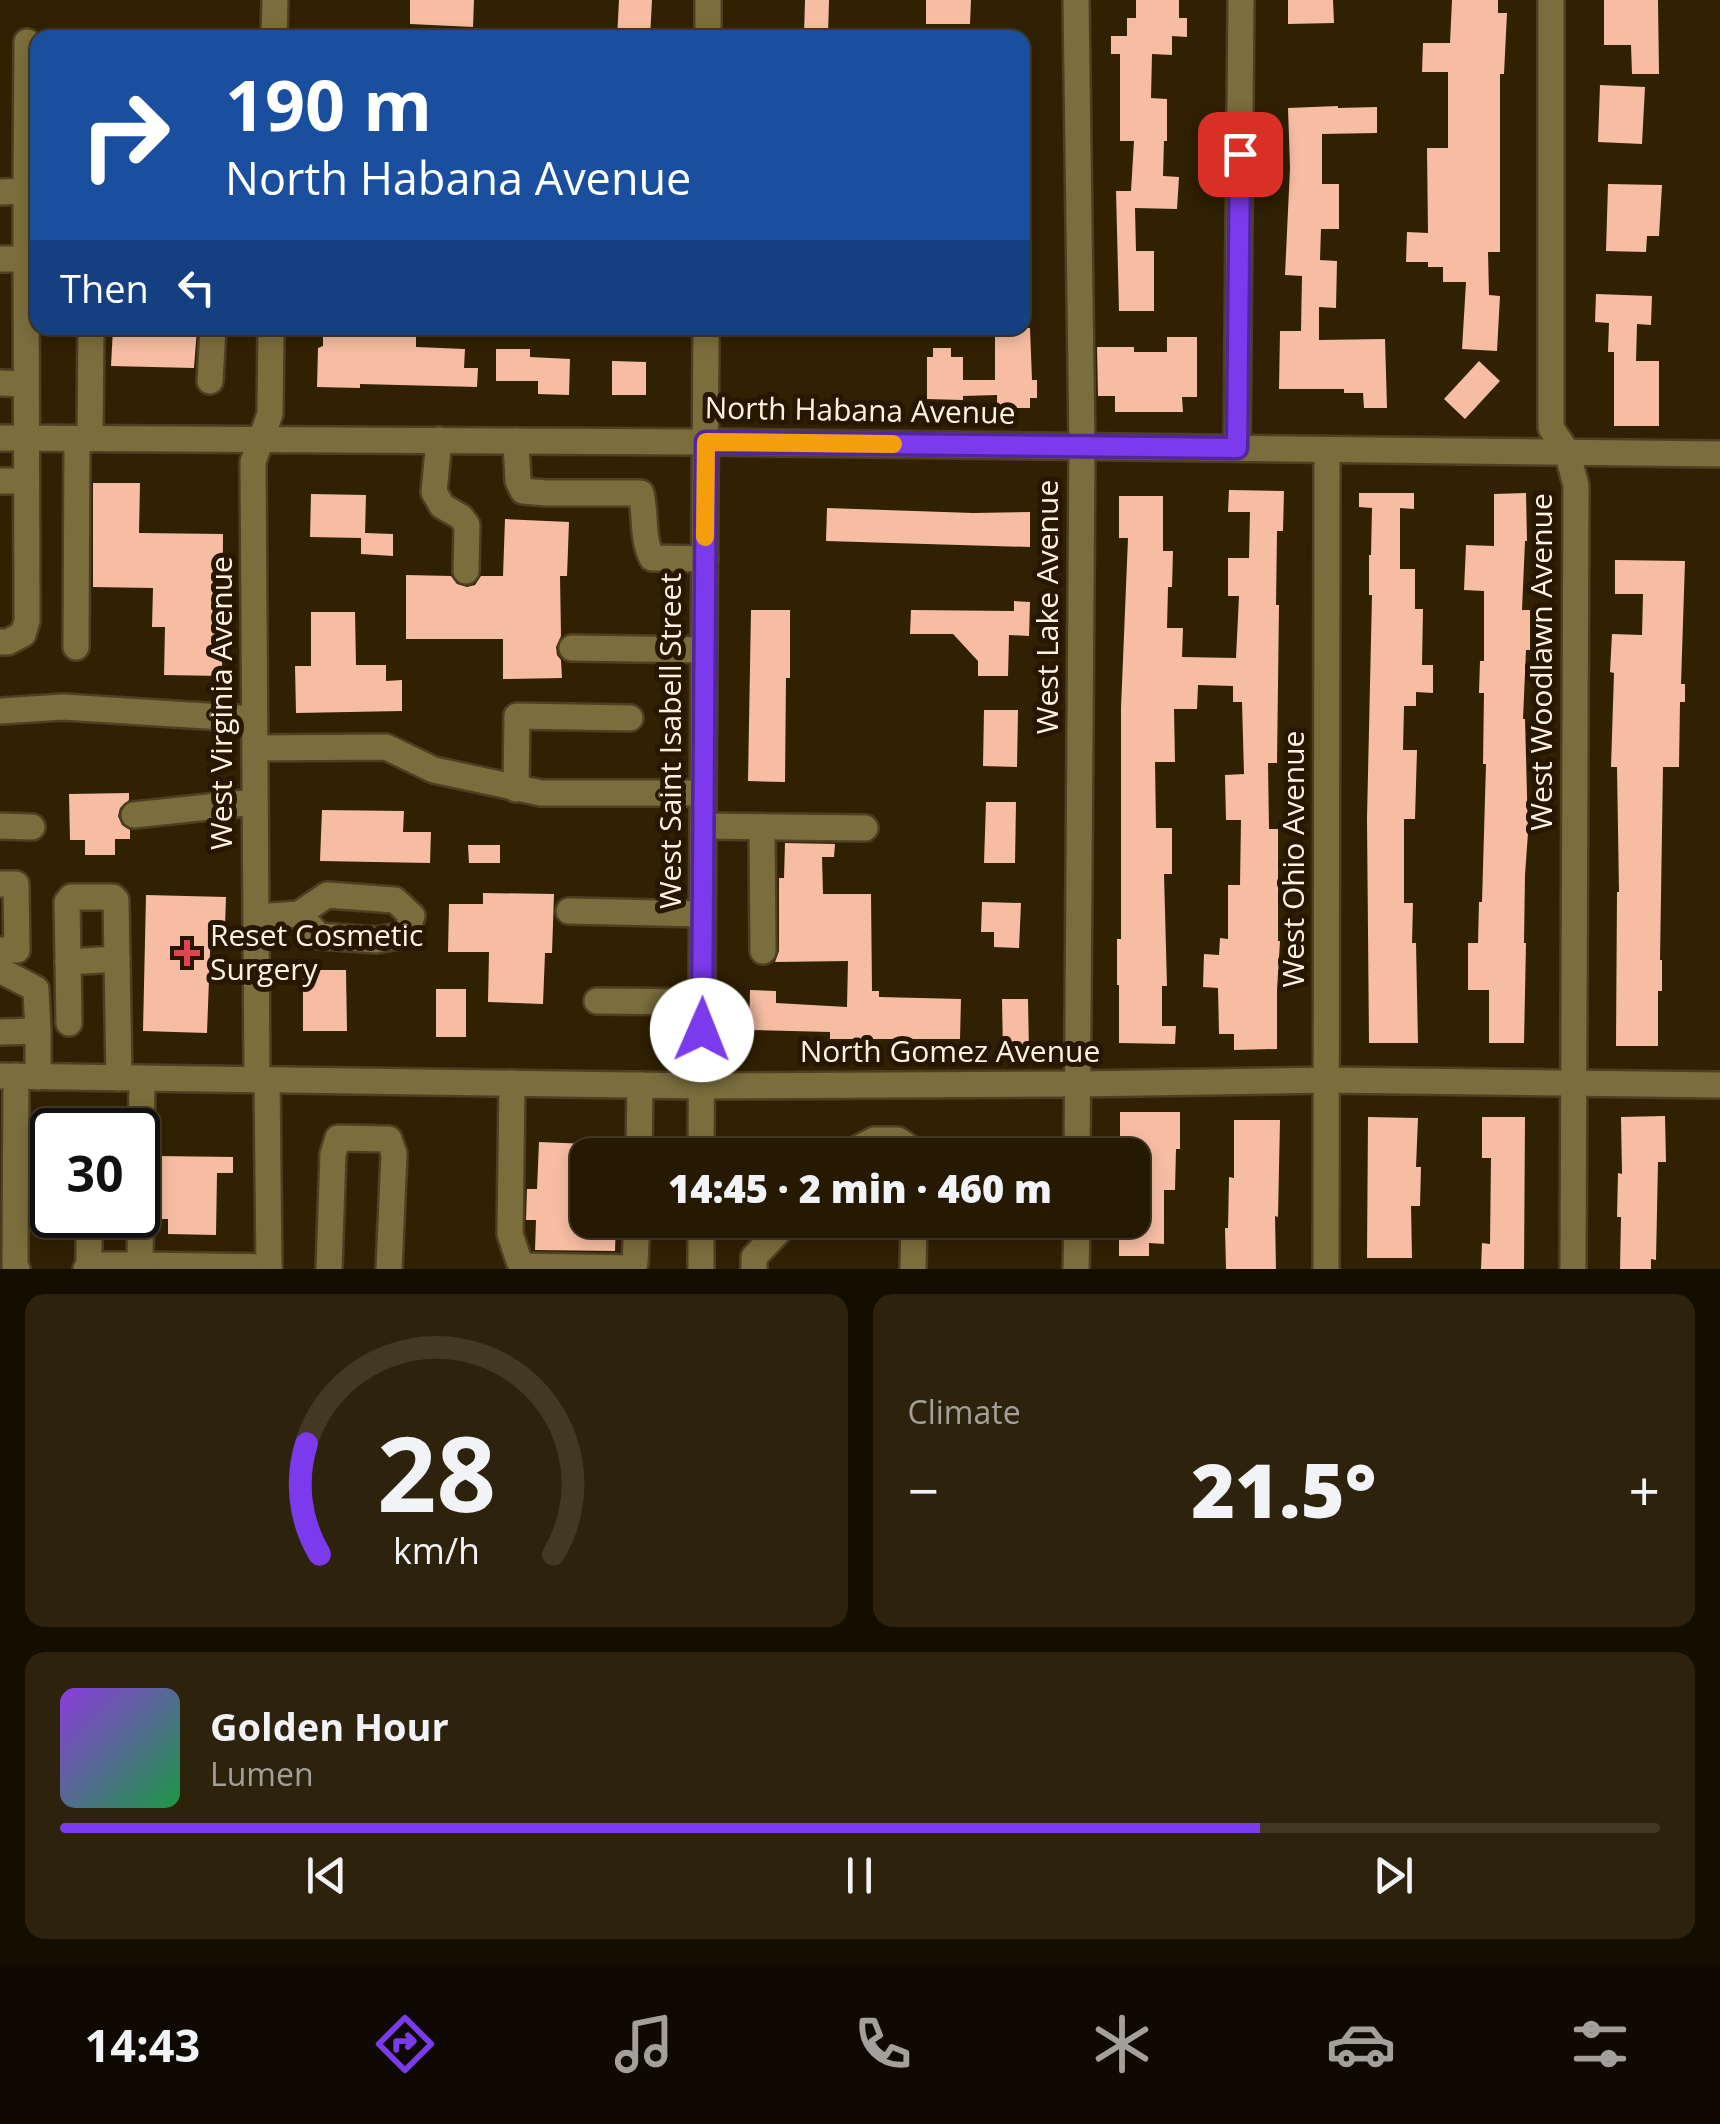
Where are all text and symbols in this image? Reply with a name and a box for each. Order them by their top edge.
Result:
text: 190 m [225,56,432,152]
icon: right [60,70,190,200]
pin [1198,112,1283,197]
icon: arrive [1213,127,1268,182]
text: North Habana Avenue [225,147,691,208]
icon: left [169,260,224,315]
text: Then [60,262,149,314]
street label: North Habana Avenue [704,386,1016,433]
street label: West Lake Avenue [1026,480,1067,734]
street label: West Woodlawn Avenue [1520,493,1561,831]
street label: West Virginia Avenue [200,556,241,850]
street label: West Saint Isabell Street [649,573,690,909]
street label: West Ohio Avenue [1272,731,1313,987]
place label: Reset Cosmetic Surgery [210,914,424,989]
marker: Reset Cosmetic Surgery [174,940,200,966]
position arrow [650,978,754,1082]
street label: North Gomez Avenue [800,1030,1100,1071]
speed limit sign: 30 [30,1108,160,1238]
text: 14:45 · 2 min · 460 m [668,1162,1052,1214]
text: Climate [908,1390,1021,1433]
text: 28 [377,1401,496,1542]
text: 21.5° [1191,1438,1376,1540]
text: − [908,1452,939,1527]
text: + [1629,1452,1660,1527]
text: km/h [393,1526,480,1574]
text: Golden Hour [210,1700,449,1752]
text: Lumen [210,1752,314,1795]
icon: previous [299,1848,354,1903]
icon: pause [832,1848,887,1903]
icon: next [1366,1848,1421,1903]
icon: directions [370,2009,440,2079]
icon: music [609,2009,679,2079]
icon: phone [848,2009,918,2079]
icon: climate [1087,2009,1157,2079]
icon: car [1326,2009,1396,2079]
icon: filters [1565,2009,1635,2079]
text: 14:43 [85,2014,200,2075]

